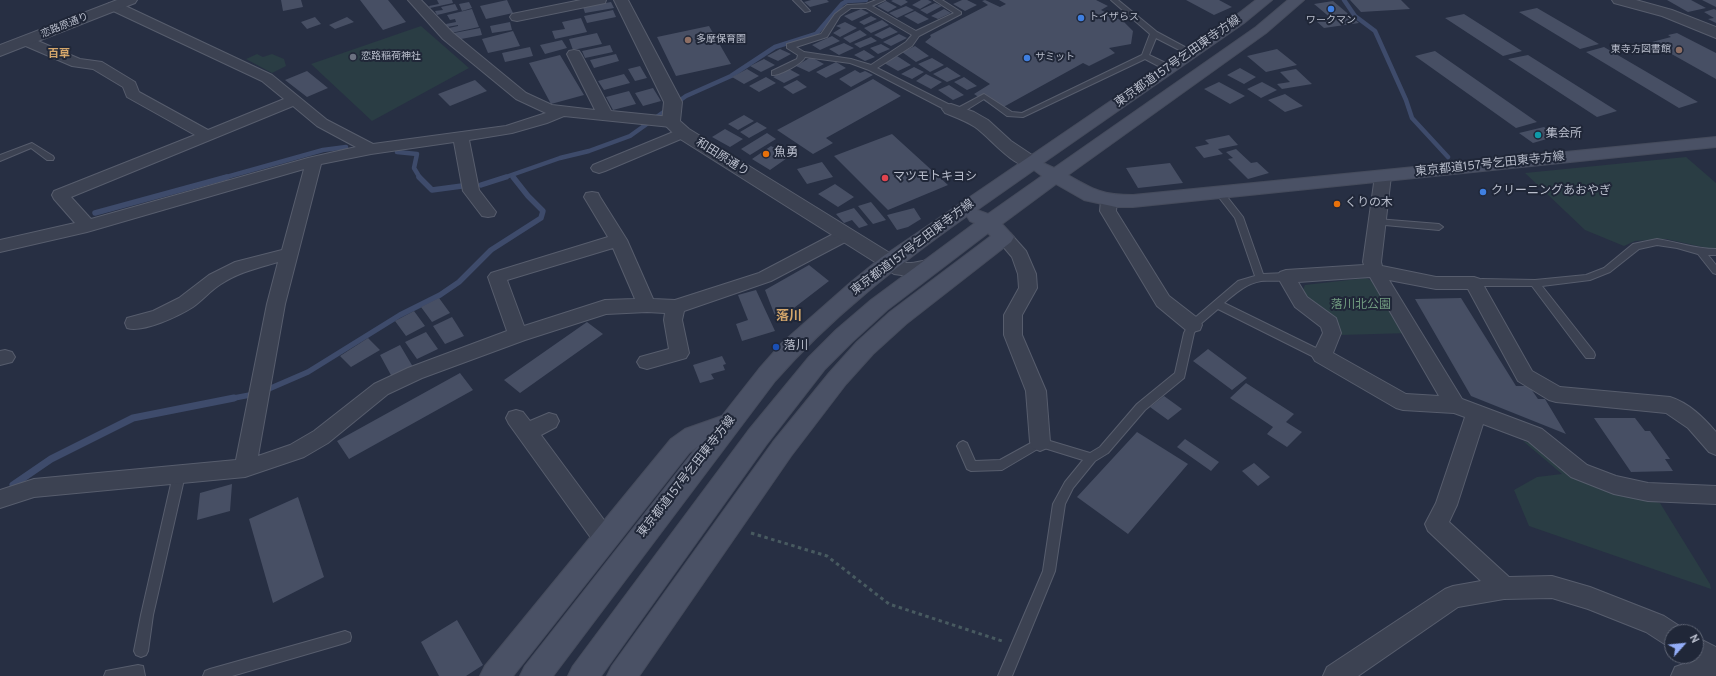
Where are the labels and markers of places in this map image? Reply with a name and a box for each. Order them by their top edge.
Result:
marker: ワークマン [1326,4,1336,14]
place label: トイザらス [1089,12,1139,24]
marker: トイザらス [1076,13,1086,23]
place label: ワークマン [1306,15,1356,27]
place label: 多摩保育園 [696,34,746,46]
marker: 多摩保育園 [683,35,693,45]
place label: 東寺方図書館 [1611,44,1671,56]
marker: 東寺方図書館 [1674,45,1684,55]
place label: 恋路稲荷神社 [361,51,421,63]
marker: 恋路稲荷神社 [348,52,358,62]
place label: サミット [1035,52,1075,64]
marker: サミット [1022,53,1032,63]
place label: 集会所 [1546,128,1582,142]
marker: 集会所 [1533,130,1543,140]
place label: 魚勇 [774,147,798,161]
marker: 魚勇 [761,149,771,159]
place label: マツモトキヨシ [893,171,977,185]
marker: マツモトキヨシ [880,173,890,183]
place label: クリーニングあおやぎ [1491,185,1611,199]
marker: クリーニングあおやぎ [1478,187,1488,197]
place label: くりの木 [1345,197,1393,211]
marker: くりの木 [1332,199,1342,209]
place label: 落川 [784,340,808,354]
marker: 落川 [771,342,781,352]

